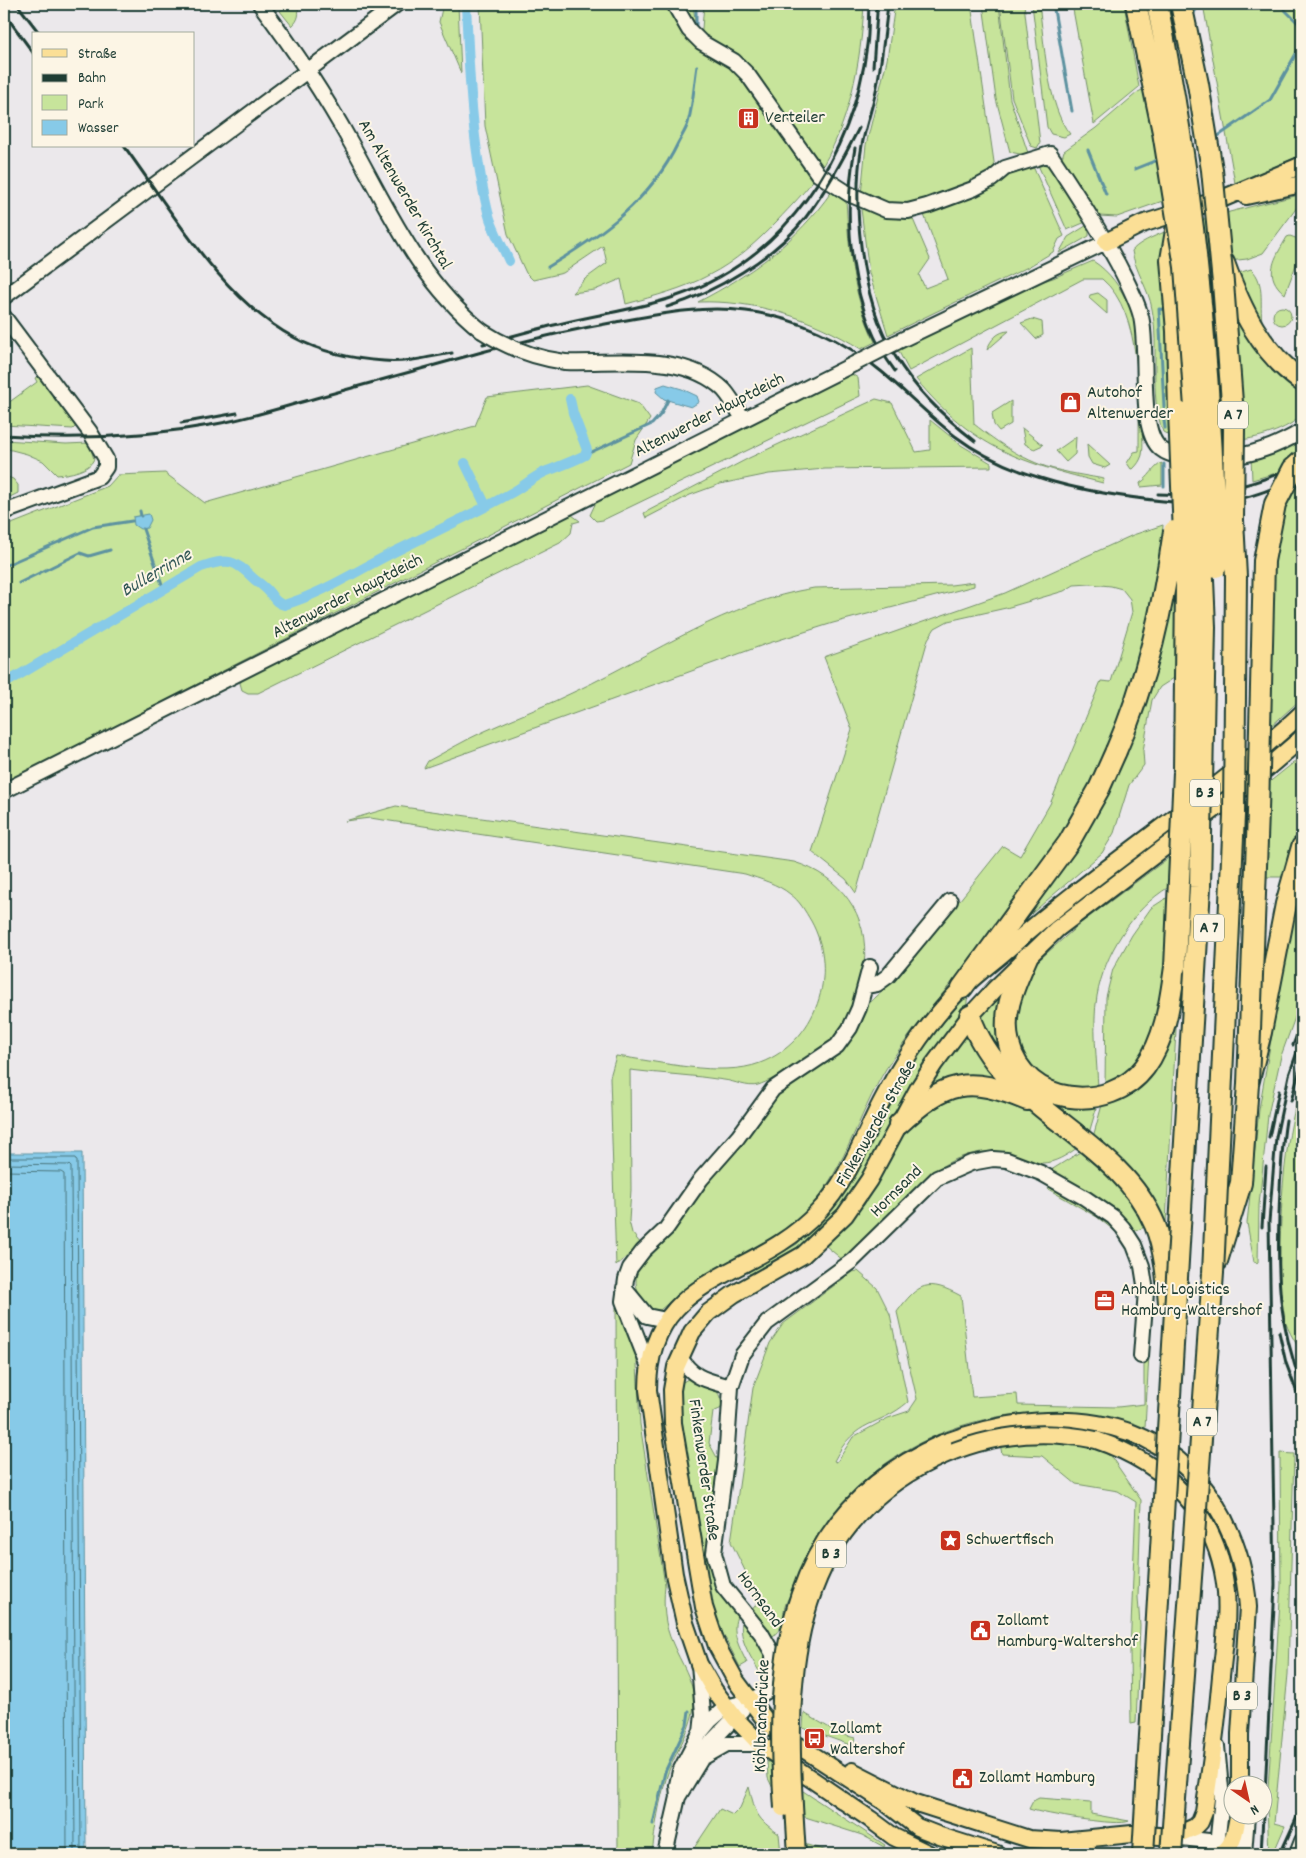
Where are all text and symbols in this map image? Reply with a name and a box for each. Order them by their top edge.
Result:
legend [32,32,195,148]
text: Straße [78,44,117,66]
text: Bahn [78,68,106,90]
text: Park [78,94,104,116]
building icon: Verteiler [737,106,761,130]
place label: Verteiler [765,106,825,131]
street label: Am Altenwerder Kirchtal [351,115,458,275]
text: Wasser [78,118,119,140]
street label: Altenwerder Hauptdeich [630,367,790,465]
place label: Autohof Altenwerder [1087,381,1174,427]
shop icon: Autohof Altenwerder [1059,391,1083,415]
road number: A 7 [1218,402,1248,428]
water label: Bullerrinne [116,542,199,605]
street label: Altenwerder Hauptdeich [268,548,428,646]
road number: B 3 [1190,780,1220,806]
road number: A 7 [1194,914,1224,941]
street label: Finkenwerder Straße [830,1056,924,1192]
street label: Hornsand [865,1160,929,1224]
place label: Anhalt Logistics Hamburg-Waltershof [1121,1278,1262,1324]
office icon: Anhalt Logistics Hamburg-Waltershof [1093,1288,1117,1312]
street label: Finkenwerder Straße [681,1398,725,1543]
road number: A 7 [1187,1408,1217,1435]
place icon: Schwertfisch [938,1528,962,1552]
place label: Schwertfisch [966,1528,1054,1553]
road number: B 3 [816,1540,846,1568]
street label: Hornsand [730,1566,788,1634]
place label: Zollamt Hamburg-Waltershof [997,1609,1138,1655]
public building icon: Zollamt Hamburg-Waltershof [969,1619,993,1643]
street label: Köhlbrandbrücke [749,1659,777,1773]
road number: B 3 [1227,1682,1257,1710]
place label: Zollamt Waltershof [830,1717,905,1763]
bus stop icon: Zollamt Waltershof [802,1727,826,1751]
public building icon: Zollamt Hamburg [951,1766,975,1790]
place label: Zollamt Hamburg [979,1766,1095,1791]
north arrow [1224,1776,1274,1826]
text: N [1246,1799,1263,1819]

